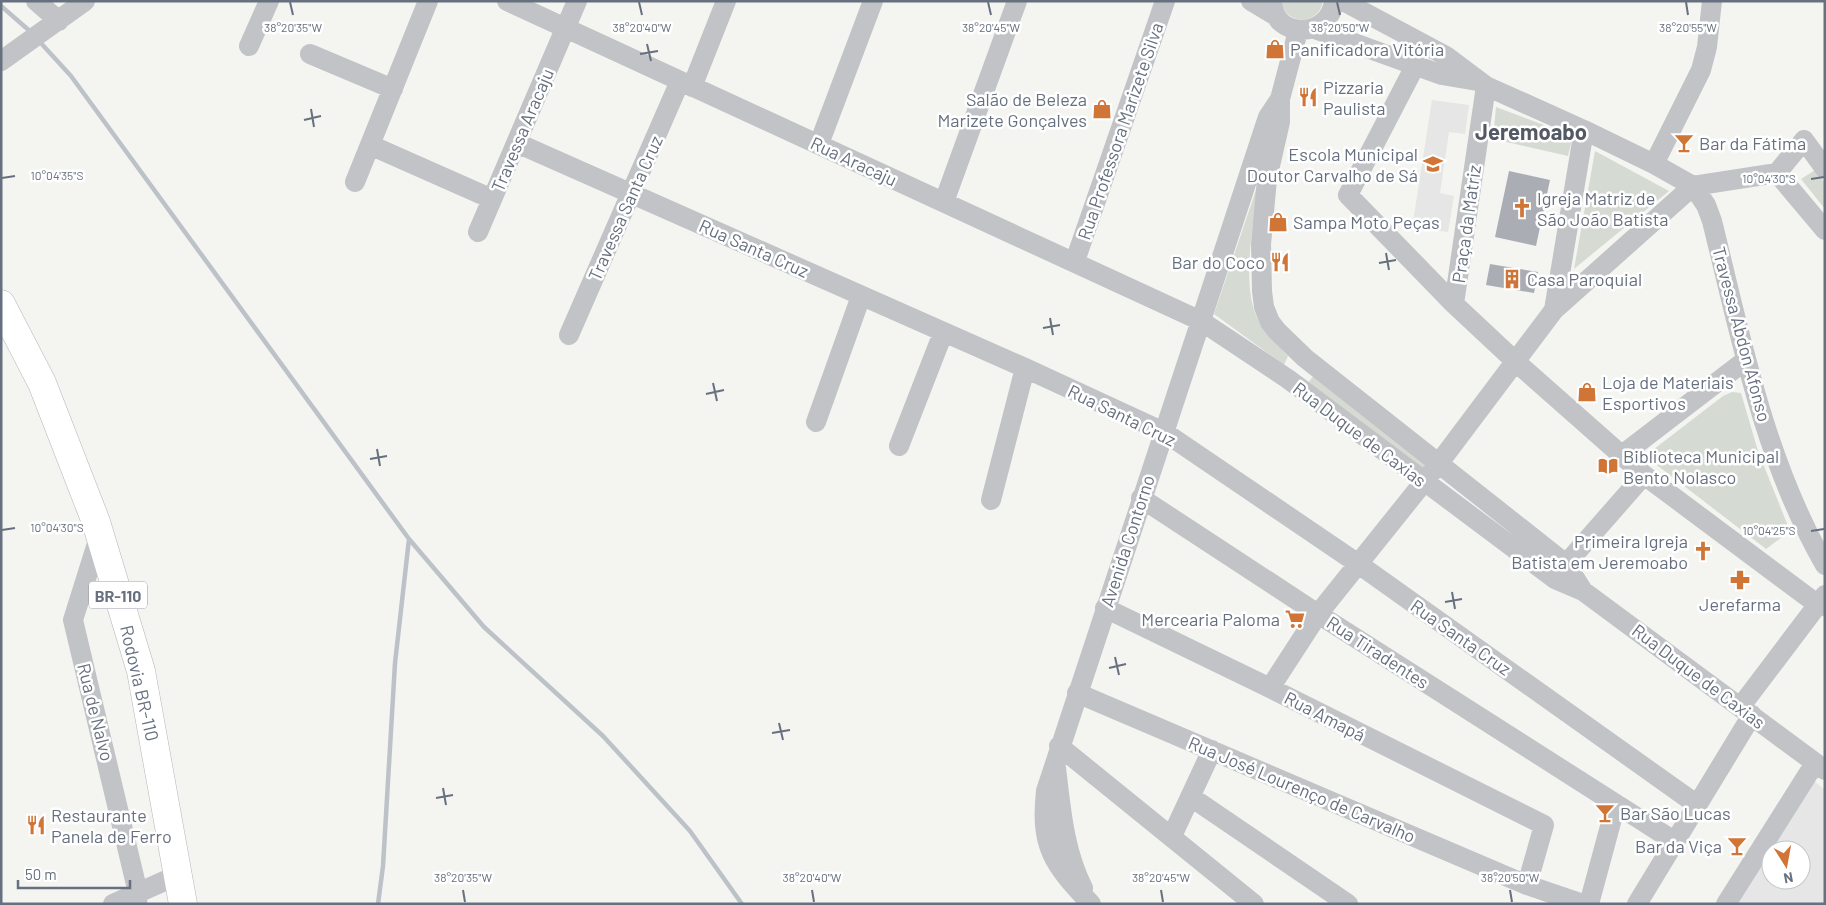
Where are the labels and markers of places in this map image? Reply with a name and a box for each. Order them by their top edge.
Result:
shop icon: Panificadora Vitória [1264,38,1286,60]
place label: Panificadora Vitória [1290,38,1444,60]
place label: Pizzaria Paulista [1323,76,1386,119]
restaurant icon: Pizzaria Paulista [1297,86,1319,108]
place label: Salão de Beleza Marizete Gonçalves [937,88,1087,131]
shop icon: Salão de Beleza Marizete Gonçalves [1091,98,1113,120]
bar icon: Bar da Fátima [1673,132,1695,154]
place label: Bar da Fátima [1699,132,1806,154]
place label: Escola Municipal Doutor Carvalho de Sá [1247,143,1418,186]
school or university icon: Escola Municipal Doutor Carvalho de Sá [1422,153,1444,175]
place label: Igreja Matriz de São João Batista [1537,187,1668,230]
church icon: Igreja Matriz de São João Batista [1511,197,1533,219]
shop icon: Sampa Moto Peças [1267,211,1289,233]
place label: Sampa Moto Peças [1293,211,1440,233]
place label: Bar do Coco [1171,251,1265,273]
restaurant icon: Bar do Coco [1269,251,1291,273]
building icon: Casa Paroquial [1501,268,1523,290]
place label: Casa Paroquial [1527,268,1642,290]
place label: Loja de Materiais Esportivos [1602,371,1734,414]
shop icon: Loja de Materiais Esportivos [1576,381,1598,403]
place label: Biblioteca Municipal Bento Nolasco [1623,445,1779,488]
library icon: Biblioteca Municipal Bento Nolasco [1597,455,1619,477]
place label: Primeira Igreja Batista em Jeremoabo [1511,530,1688,573]
church icon: Primeira Igreja Batista em Jeremoabo [1692,540,1714,562]
pharmacy icon: Jerefarma [1729,569,1751,591]
place label: Jerefarma [1699,593,1781,615]
place label: Mercearia Paloma [1141,608,1280,630]
supermarket icon: Mercearia Paloma [1284,608,1306,630]
bar icon: Bar São Lucas [1594,802,1616,824]
place label: Bar São Lucas [1620,802,1731,824]
place label: Restaurante Panela de Ferro [51,804,172,847]
restaurant icon: Restaurante Panela de Ferro [25,814,47,836]
place label: Bar da Viça [1635,835,1722,857]
bar icon: Bar da Viça [1726,835,1748,857]

